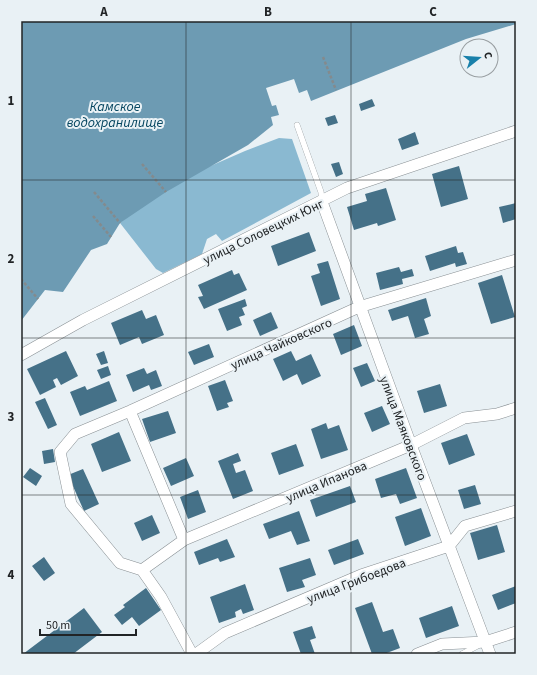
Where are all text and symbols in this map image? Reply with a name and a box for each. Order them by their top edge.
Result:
text: A [99,3,108,21]
text: B [264,3,272,21]
text: C [429,3,437,21]
north arrow [459,38,499,78]
text: С [480,50,496,61]
text: 1 [8,92,15,110]
water label: Камское водохранилище [67,97,164,133]
street label: улица Соловецких Юнг [200,195,327,269]
text: 2 [8,250,15,268]
street label: улица Чайковского [228,313,335,374]
street label: улица Маяковского [375,374,431,483]
text: 3 [8,408,15,426]
street label: улица Ипанова [283,457,370,507]
street label: улица Грибоедова [304,554,408,608]
text: 4 [8,566,15,584]
scale bar [40,611,136,637]
text: 50 m [46,617,70,634]

